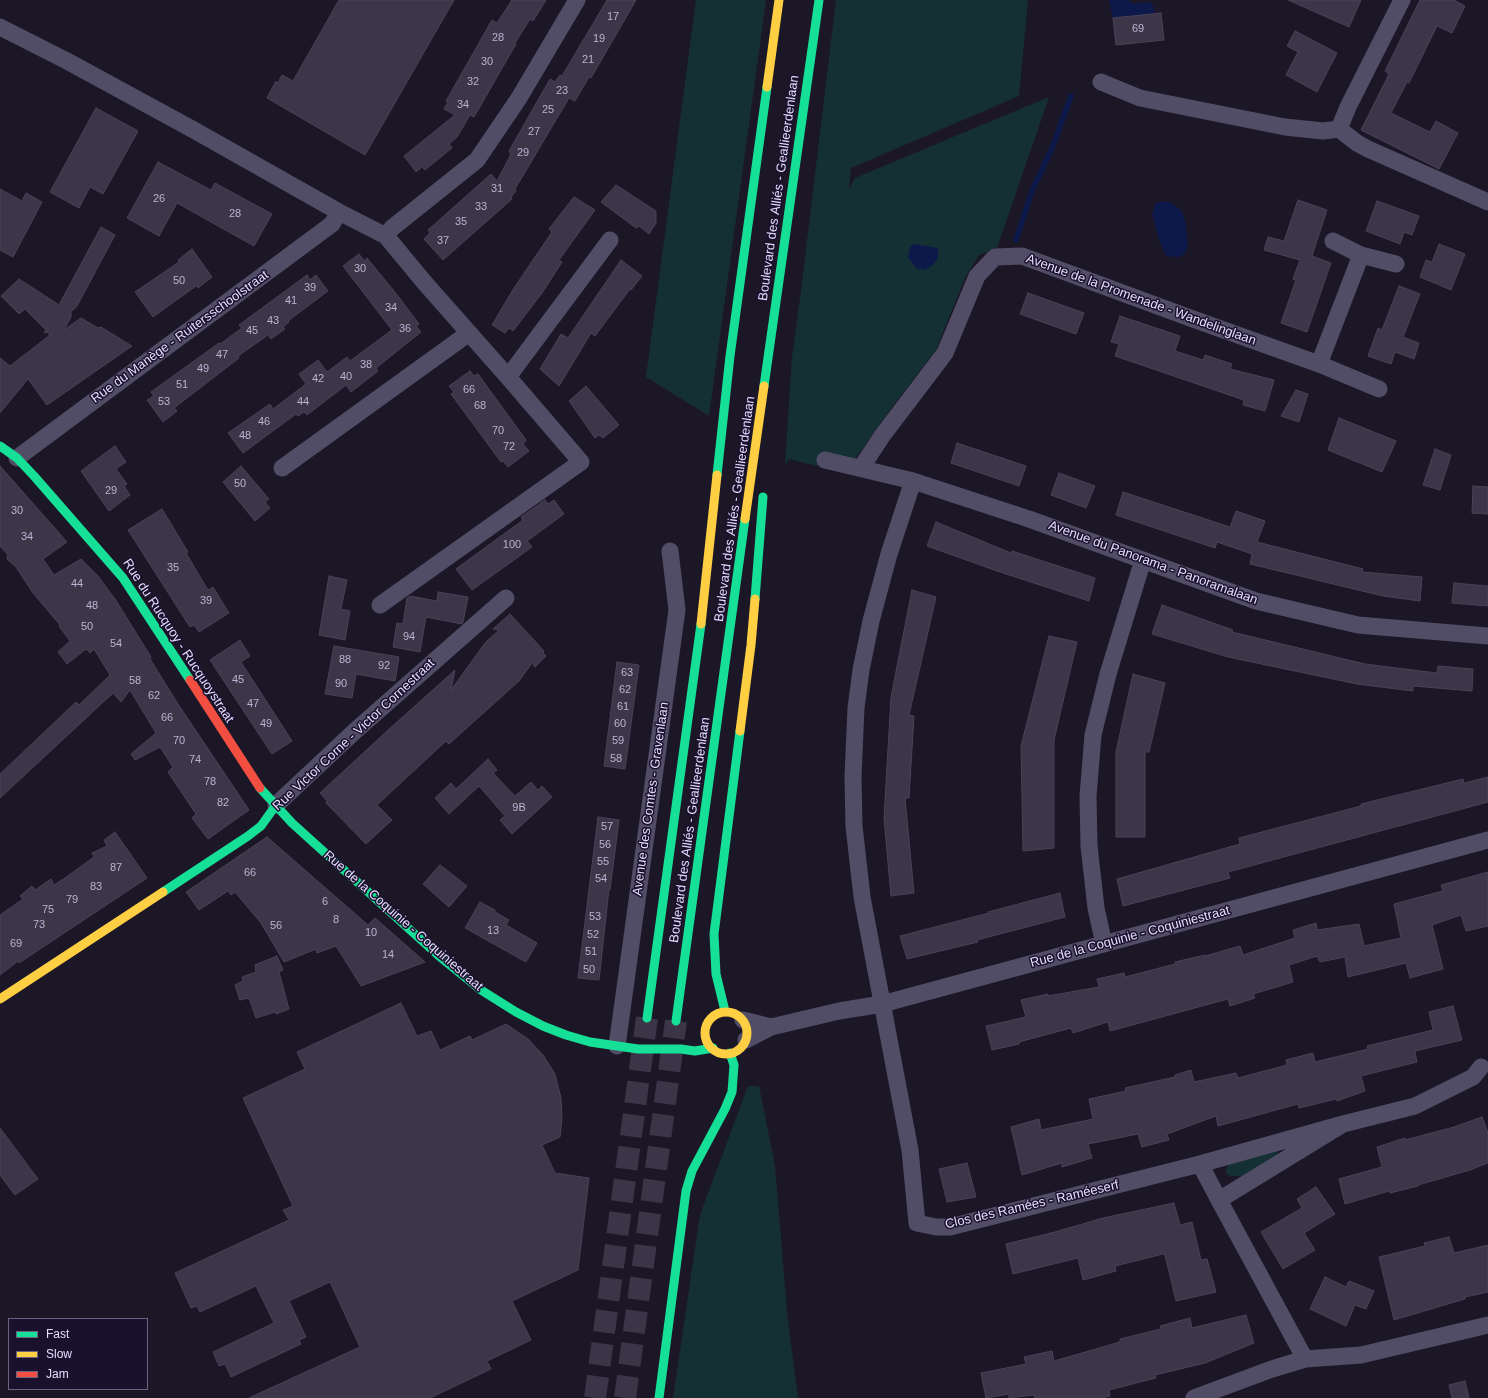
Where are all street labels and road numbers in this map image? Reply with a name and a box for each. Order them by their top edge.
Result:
street label: Boulevard des Alliés - Geallieerdenlaan [755,74,803,302]
street label: Avenue de la Promenade - Wandelinglaan [1024,251,1258,349]
street label: Rue du Manège - Ruitersschoolstraat [88,267,272,407]
street label: Boulevard des Alliés - Geallieerdenlaan [711,395,759,623]
street label: Avenue du Panorama - Panoramalaan [1046,518,1260,608]
street label: Rue du Rucquoy - Rucquoystraat [119,556,237,726]
street label: Rue Victor Corne - Victor Cornestraat [270,656,438,814]
street label: Avenue des Comtes - Gravenlaan [630,701,672,897]
street label: Boulevard des Alliés - Geallieerdenlaan [666,716,714,944]
street label: Rue de la Coquinie - Coquiniestraat [320,848,486,994]
street label: Rue de la Coquinie - Coquiniestraat [1029,903,1231,971]
street label: Clos des Ramées - Raméeserf [944,1177,1120,1233]

